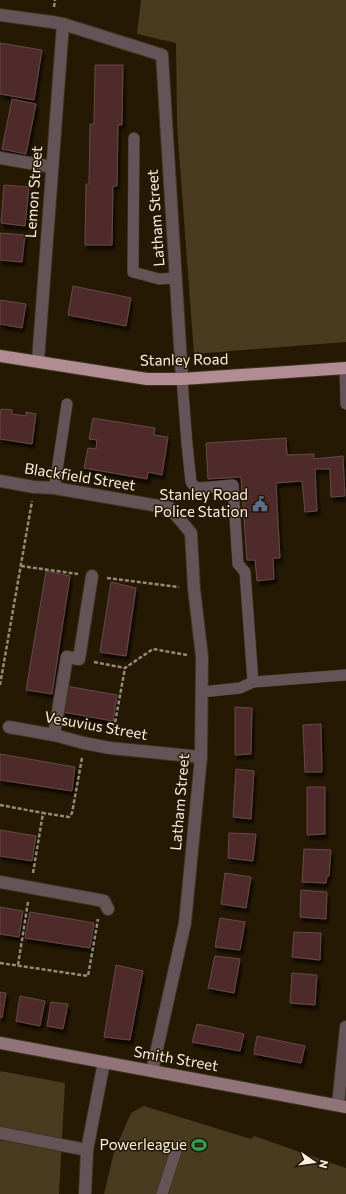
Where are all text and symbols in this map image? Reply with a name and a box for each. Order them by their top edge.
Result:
street label: Lemon Street [21,145,45,239]
street label: Latham Street [143,169,167,267]
street label: Stanley Road [140,349,228,369]
street label: Blackfield Street [23,458,137,494]
place label: Stanley Road Police Station [154,485,248,520]
public building icon: Stanley Road Police Station [251,495,269,513]
street label: Vesuvius Street [43,707,149,743]
street label: Latham Street [166,753,192,851]
street label: Smith Street [132,1042,220,1074]
place label: Powerleague [100,1135,187,1153]
sports icon: Powerleague [190,1136,208,1154]
north arrow [294,1142,334,1182]
text: N [317,1159,331,1170]

